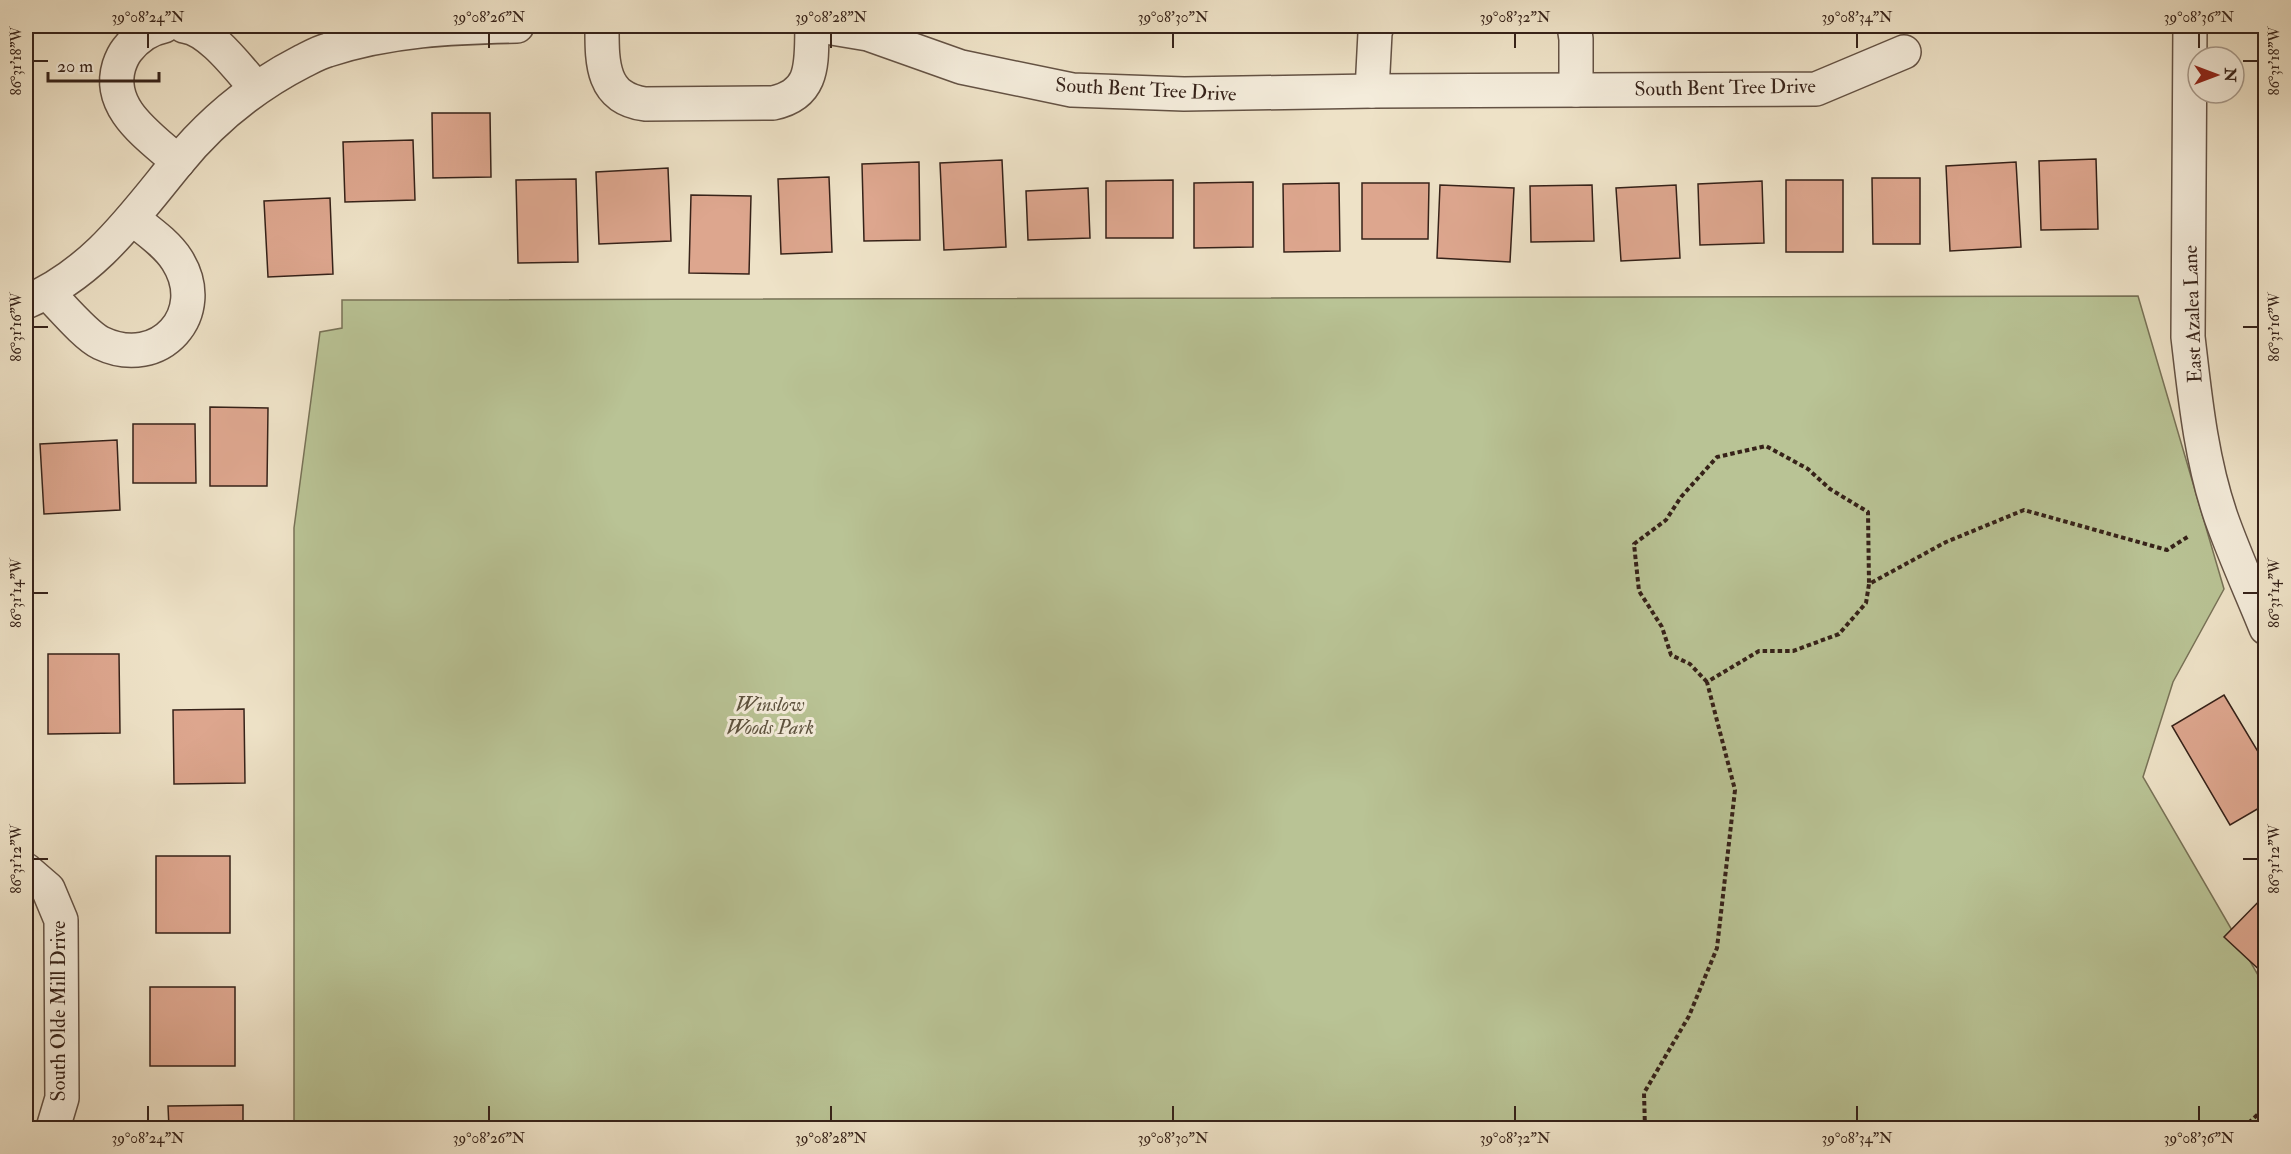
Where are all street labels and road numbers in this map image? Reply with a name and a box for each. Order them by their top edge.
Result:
street label: South Bent Tree Drive [1055,72,1237,107]
street label: South Bent Tree Drive [1634,73,1816,102]
street label: East Azalea Lane [2178,245,2207,383]
street label: South Olde Mill Drive [46,921,71,1101]

